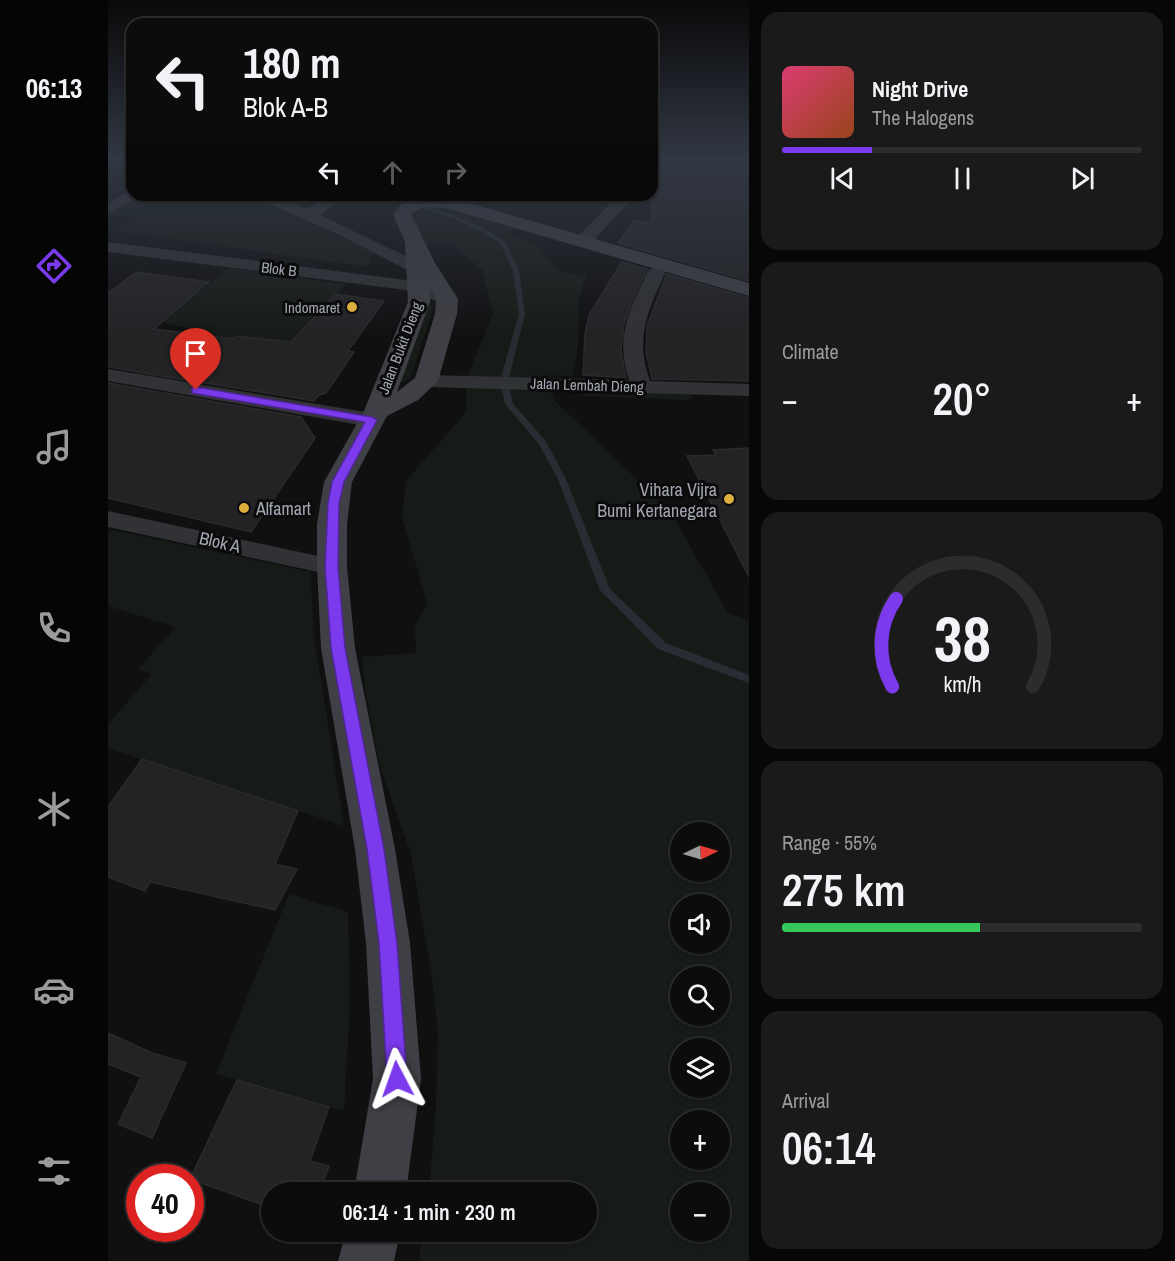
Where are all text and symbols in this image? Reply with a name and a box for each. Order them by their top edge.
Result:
text: 180 m [243,35,341,91]
icon: left [144,42,222,120]
text: 06:13 [26,70,82,106]
text: Night Drive [872,74,968,104]
text: Blok A-B [243,89,328,125]
text: The Halogens [872,104,974,131]
icon: left [313,156,346,189]
icon: ahead [376,156,409,189]
icon: right [439,156,472,189]
icon: previous [826,162,859,195]
icon: pause [946,162,979,195]
icon: next [1066,162,1099,195]
icon: directions [33,245,75,287]
street label: Blok B [260,256,298,282]
place label: Indomaret [285,297,341,318]
street label: Jalan Bukit Dieng [373,299,427,397]
marker: Indomaret [345,300,359,314]
pin [170,328,221,390]
icon: arrive [179,337,212,370]
text: Climate [782,338,839,365]
text: 20° [932,368,992,429]
street label: Jalan Lembah Dieng [530,373,644,397]
text: − [782,377,798,421]
text: + [1126,377,1142,421]
icon: music [33,426,75,468]
place label: Vihara Vijra Bumi Kertanegara [597,477,717,523]
marker: Vihara Vijra Bumi Kertanegara [722,492,736,506]
place label: Alfamart [255,496,311,521]
marker: Alfamart [237,501,251,515]
street label: Blok A [197,525,243,559]
text: 38 [934,597,990,681]
icon: phone [33,607,75,649]
text: km/h [943,671,981,700]
icon: climate [33,788,75,830]
north arrow [670,822,730,882]
map controls [670,822,730,1242]
text: Range · 55% [782,829,877,856]
text: 275 km [782,859,906,920]
button: sound [670,894,730,954]
button: search [670,966,730,1026]
icon: car [33,969,75,1011]
button: layers [670,1038,730,1098]
position arrow [365,1047,429,1111]
text: Arrival [782,1087,829,1114]
button: + [670,1110,730,1170]
text: 06:14 [782,1117,876,1178]
icon: filters [33,1150,75,1192]
speed limit sign: 40 [126,1164,204,1242]
button: − [670,1182,730,1242]
text: 06:14 · 1 min · 230 m [342,1197,516,1227]

